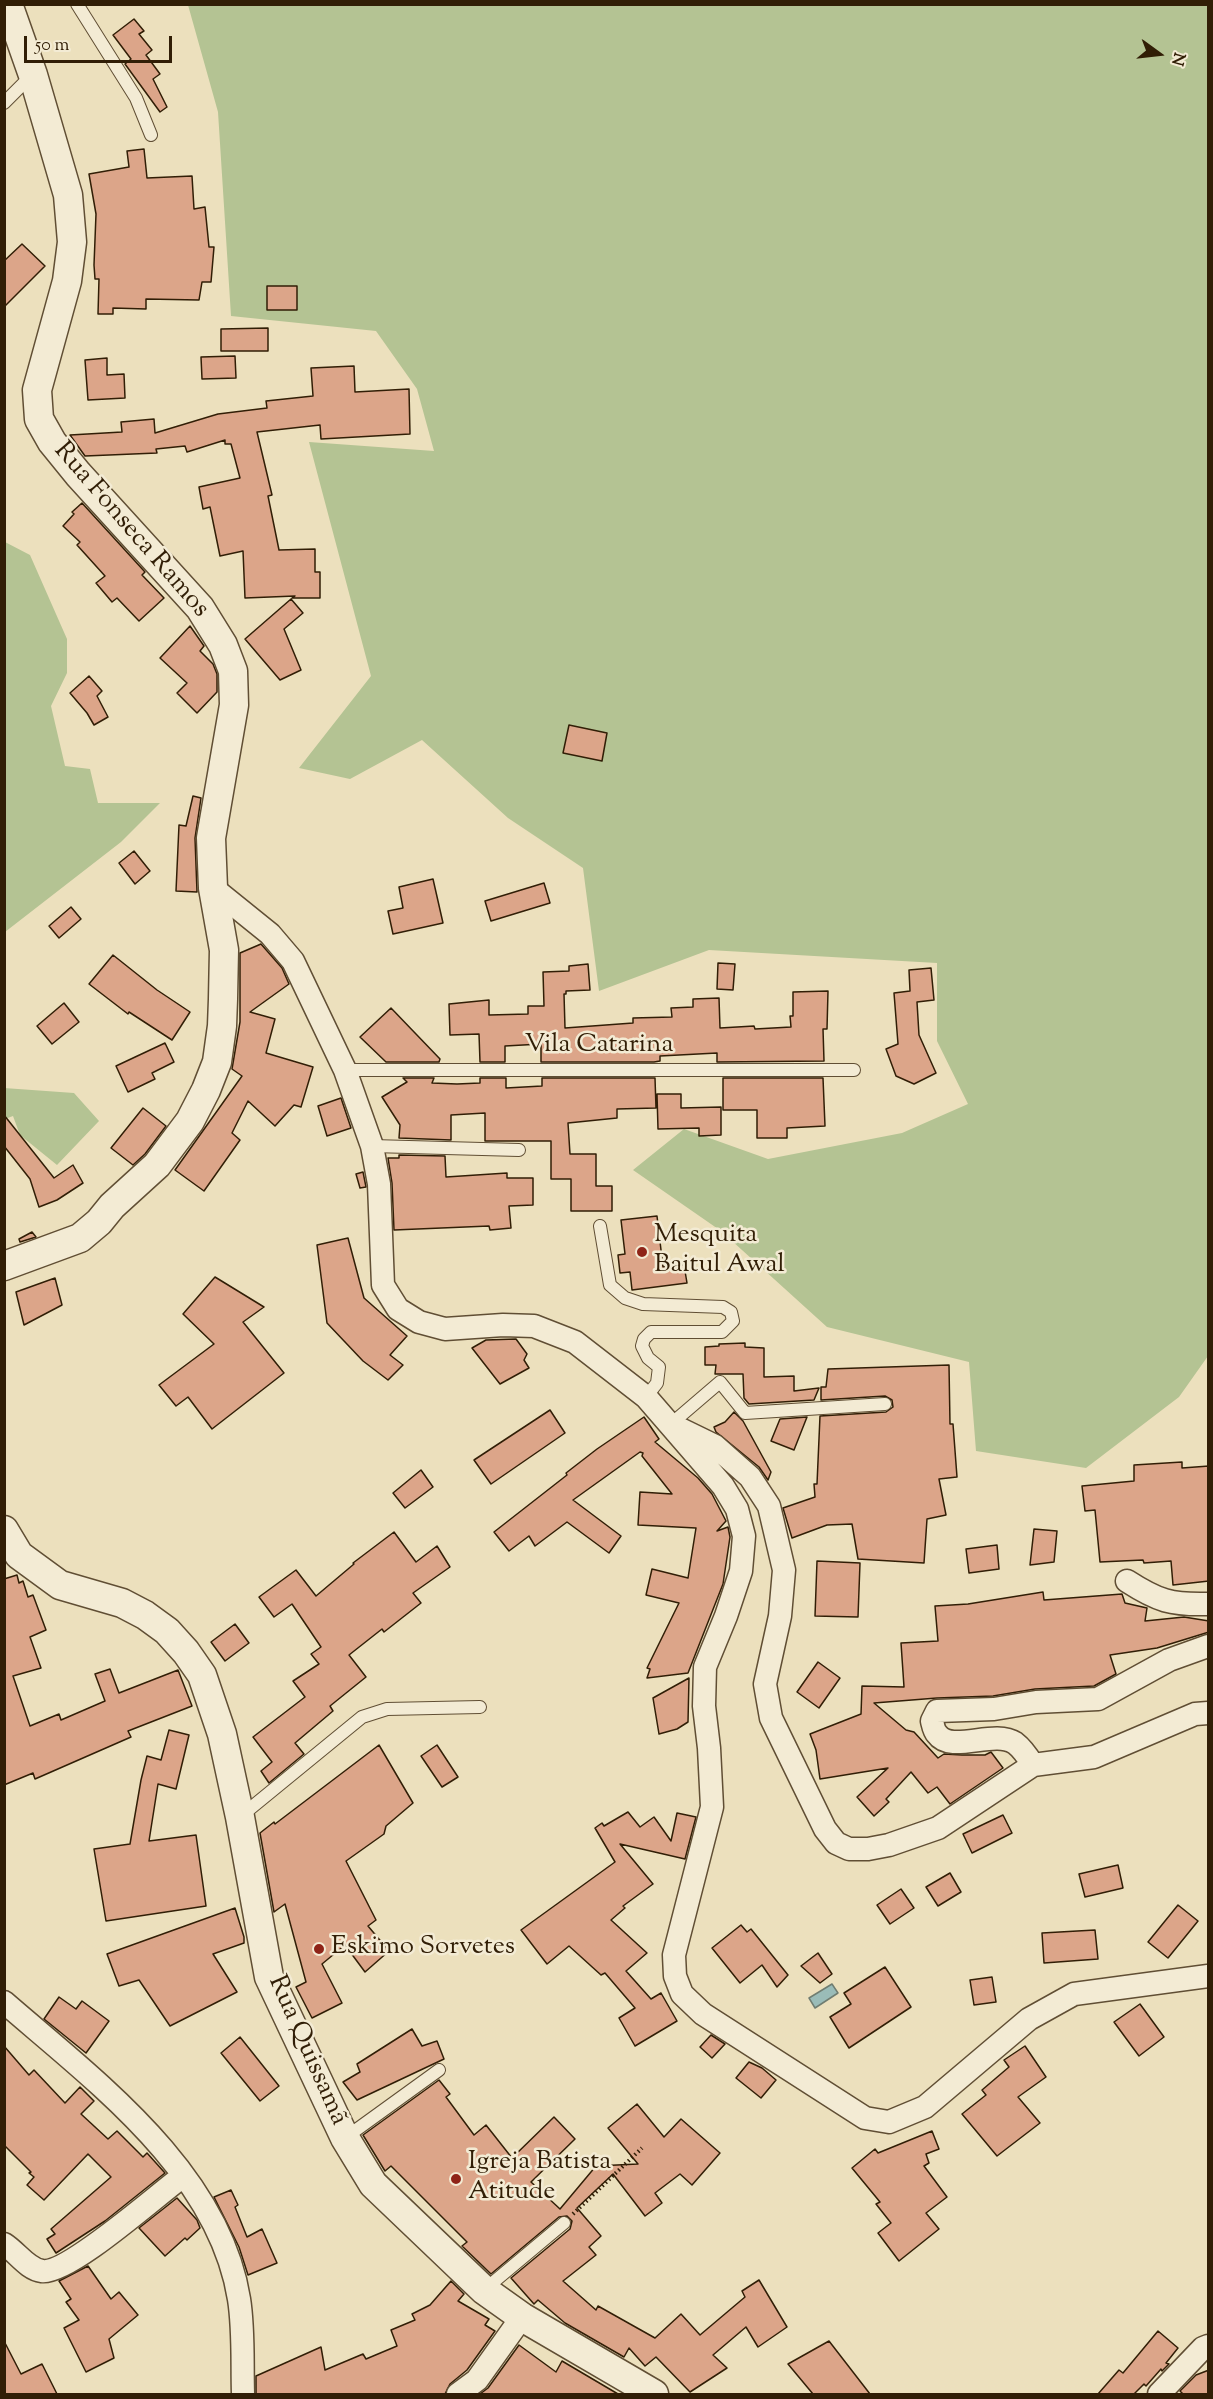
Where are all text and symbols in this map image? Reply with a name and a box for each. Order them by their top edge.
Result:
scale bar [27,24,176,62]
north arrow [1129,24,1189,84]
text: 50 m [35,33,69,59]
text: N [1164,50,1190,68]
street label: Rua Fonseca Ramos [45,437,215,625]
street label: Vila Catarina [525,1031,673,1063]
place label: Mesquita Baitul Awal [654,1221,785,1282]
marker: Mesquita Baitul Awal [635,1245,649,1259]
place label: Eskimo Sorvetes [331,1933,515,1965]
marker: Eskimo Sorvetes [312,1942,326,1956]
street label: Rua Quissamã [259,1971,353,2131]
place label: Igreja Batista Atitude [468,2148,611,2210]
marker: Igreja Batista Atitude [449,2172,463,2186]

